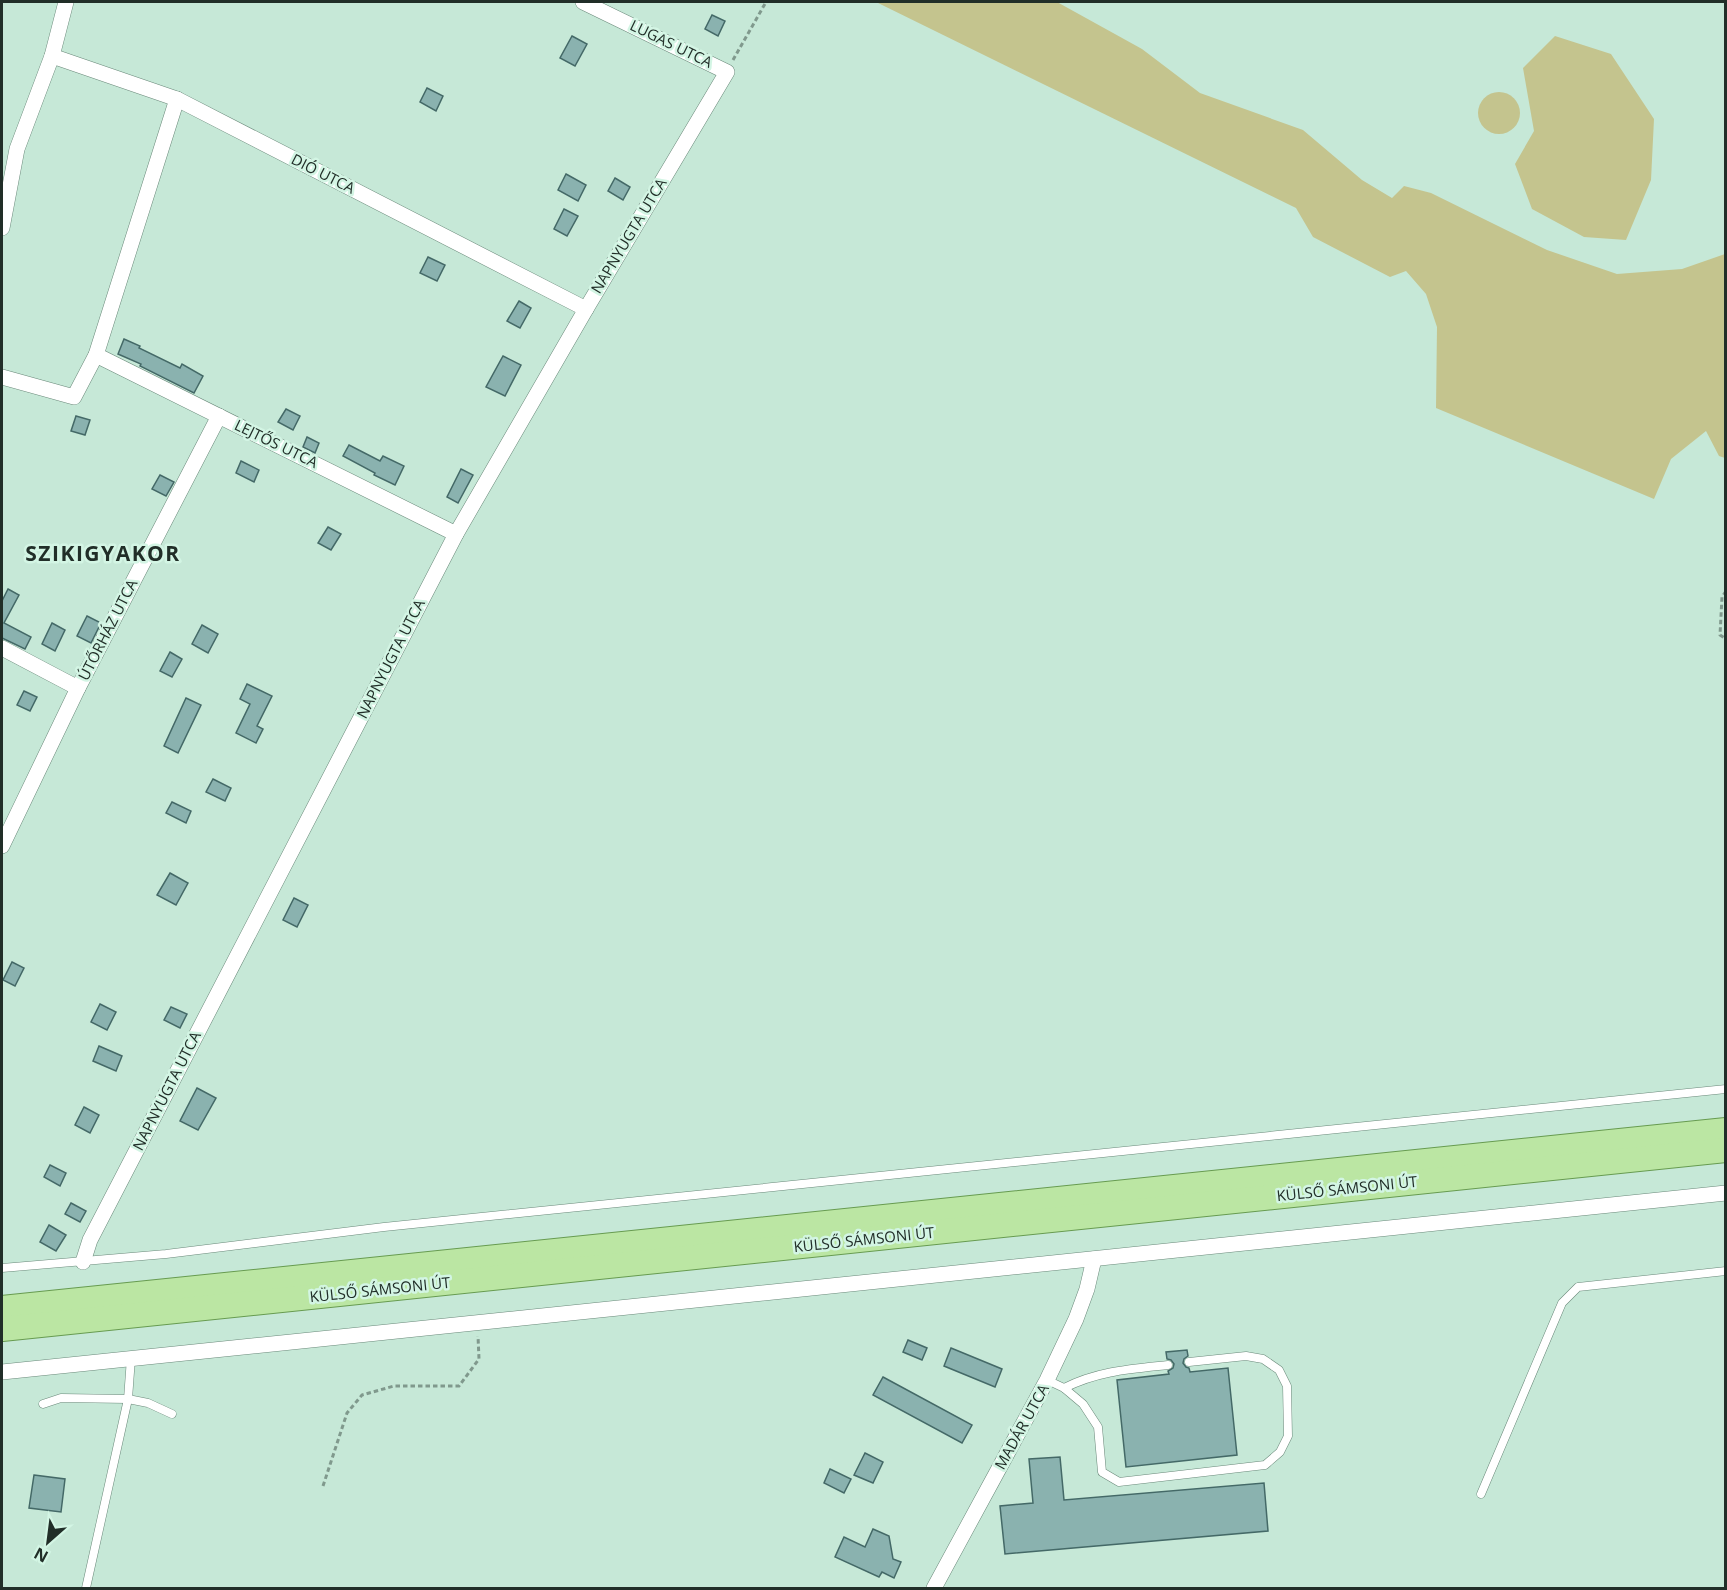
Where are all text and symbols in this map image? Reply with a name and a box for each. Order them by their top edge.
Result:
street label: LUGAS UTCA [627,15,716,72]
street label: DIÓ UTCA [288,149,359,198]
street label: NAPNYUGTA UTCA [586,174,671,297]
street label: LEJTŐS UTCA [231,414,322,472]
district label: SZIKIGYAKOR [25,539,181,567]
street label: ÚTŐRHÁZ UTCA [73,575,142,684]
street label: NAPNYUGTA UTCA [351,595,429,721]
street label: NAPNYUGTA UTCA [127,1027,205,1153]
street label: KÜLSŐ SÁMSONI ÚT [1276,1171,1419,1205]
street label: KÜLSŐ SÁMSONI ÚT [793,1222,936,1256]
street label: KÜLSŐ SÁMSONI ÚT [309,1272,452,1306]
street label: MADÁR UTCA [989,1380,1053,1473]
north arrow [18,1512,78,1572]
text: N [30,1542,52,1568]

